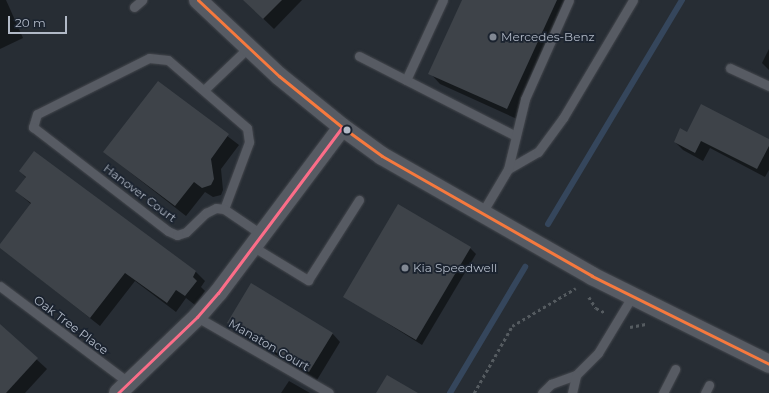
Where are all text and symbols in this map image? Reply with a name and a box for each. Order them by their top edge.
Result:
scale bar [10,8,69,34]
text: 20 m [15,15,46,30]
place label: Mercedes-Benz [501,30,595,44]
marker: Mercedes-Benz [488,32,498,42]
unlabelled marker [342,125,352,135]
street label: Hanover Court [101,161,179,225]
place label: Kia Speedwell [413,261,497,275]
marker: Kia Speedwell [400,263,410,273]
street label: Oak Tree Place [31,292,111,358]
street label: Manaton Court [226,316,312,374]

